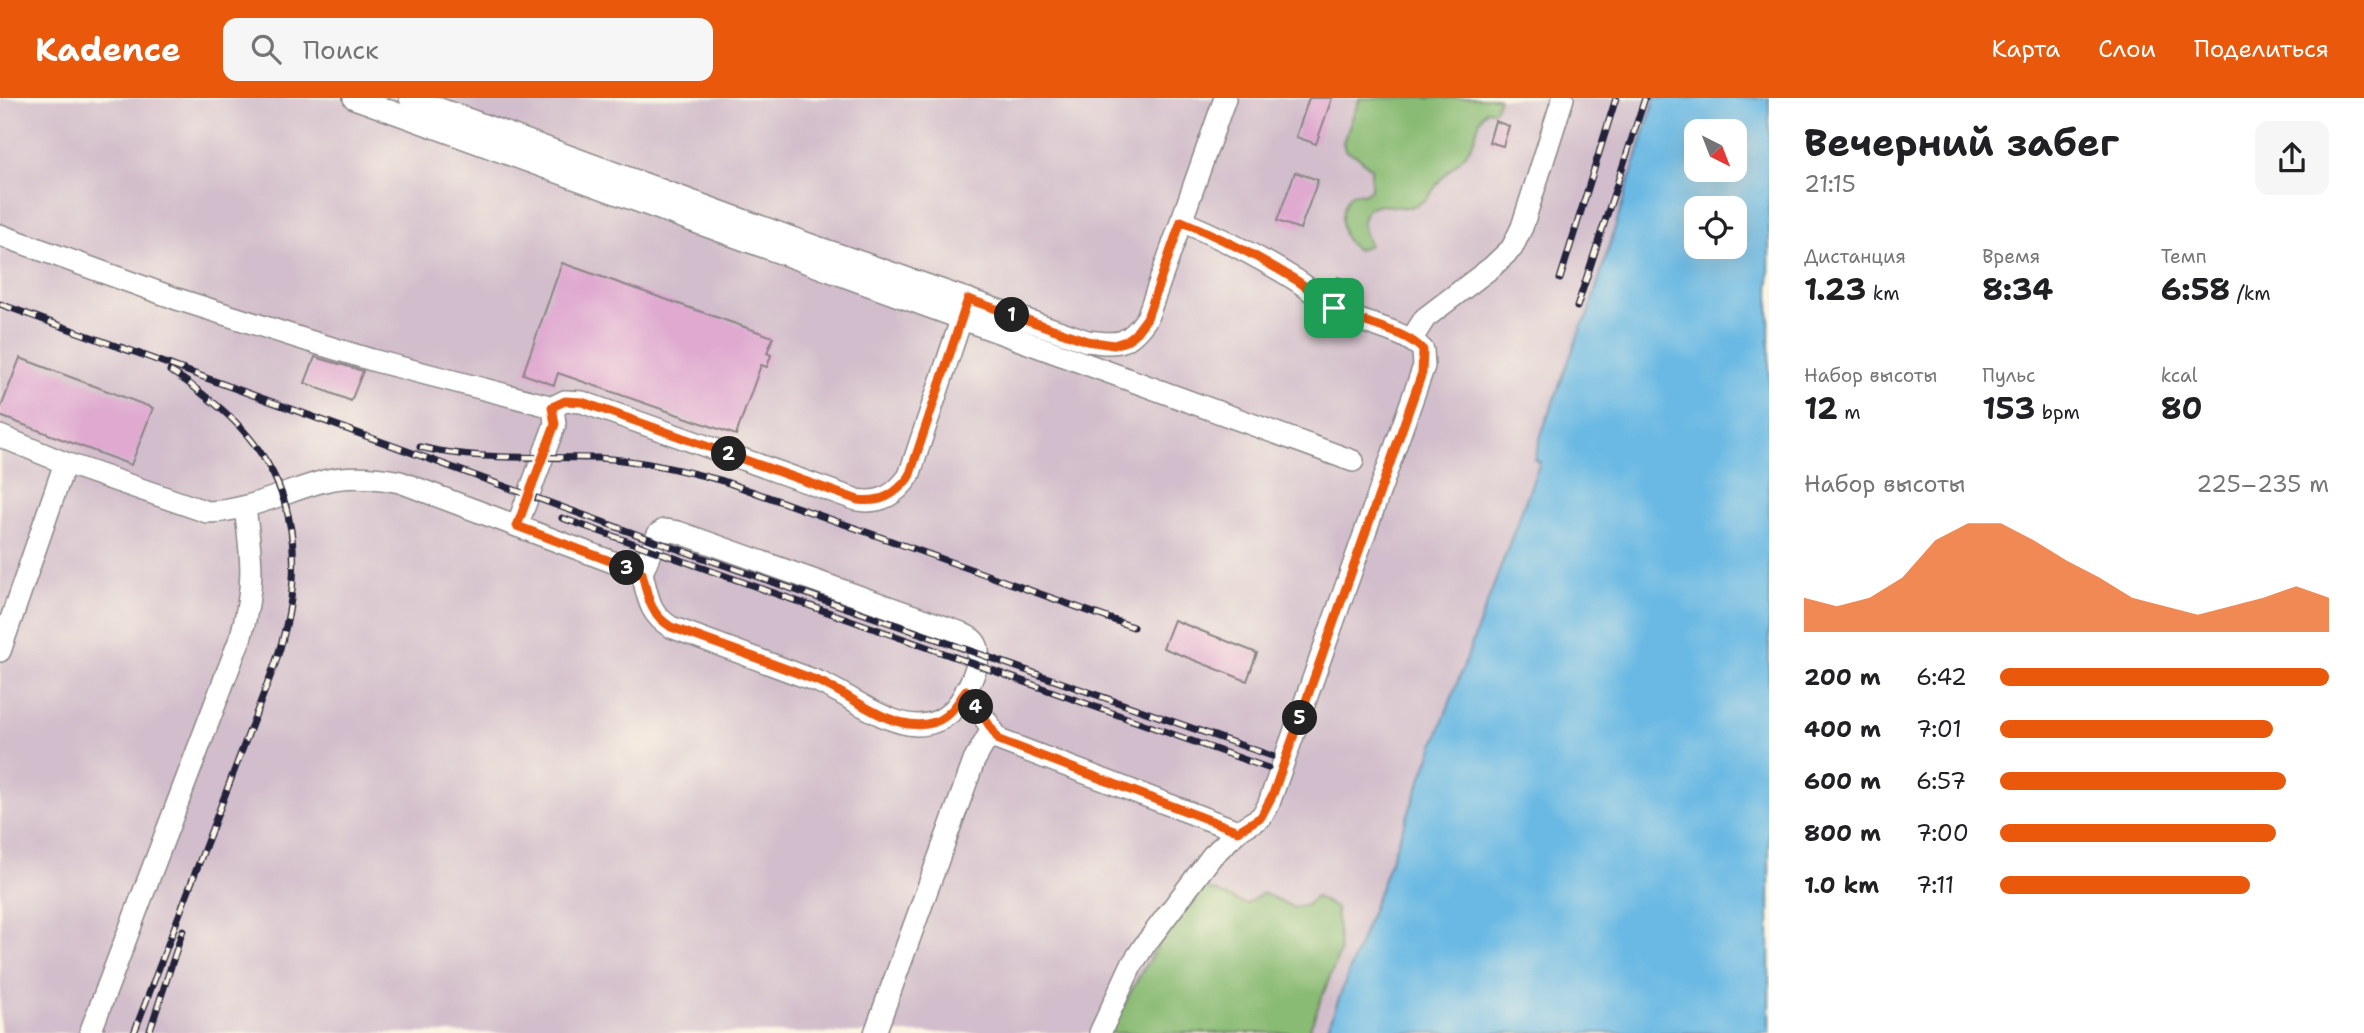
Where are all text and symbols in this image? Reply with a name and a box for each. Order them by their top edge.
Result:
search box [223,18,713,81]
text: Kadence [35,27,181,72]
icon: search [247,30,285,68]
text: Поиск [303,32,379,67]
text: Карта [1992,33,2060,65]
text: Слои [2098,33,2156,65]
text: Поделиться [2194,33,2329,65]
text: Вечерний забег [1804,117,2119,168]
north arrow [1684,119,1746,182]
map controls [1684,119,1747,259]
button: share [2255,121,2329,195]
text: 21:15 [1804,169,1856,199]
button: locate [1684,196,1747,259]
text: Дистанция [1804,244,1906,269]
text: Время [1982,244,2040,269]
text: Темп [2161,244,2207,269]
text: 1.23 [1804,269,1866,310]
text: 8:34 [1982,269,2053,310]
text: 6:58 [2161,269,2230,310]
pin [1304,278,1364,338]
text: km [1866,281,1900,306]
text: /km [2230,281,2271,306]
icon: arrive [1315,289,1353,327]
pin: 1 [995,298,1030,332]
text: 1 [1007,302,1016,327]
text: Набор высоты [1804,363,1937,388]
text: Пульс [1982,363,2036,388]
text: kcal [2161,363,2198,388]
text: 12 [1804,388,1838,429]
text: 153 [1982,388,2035,429]
text: 80 [2161,388,2203,429]
text: m [1838,400,1861,425]
text: bpm [2035,400,2080,425]
pin: 2 [712,436,746,472]
text: 2 [722,441,735,466]
text: Набор высоты [1804,469,1965,499]
text: 225–235 m [2196,469,2329,499]
pin: 3 [610,550,644,586]
text: 3 [620,555,633,580]
text: 200 m [1804,662,1881,692]
text: 6:42 [1916,662,1967,692]
pin: 4 [958,690,993,724]
text: 4 [969,694,982,719]
pin: 5 [1282,700,1318,736]
text: 5 [1294,705,1305,730]
text: 400 m [1804,714,1881,744]
text: 7:01 [1916,714,1962,744]
text: 600 m [1804,766,1881,796]
text: 6:57 [1916,766,1966,796]
text: 800 m [1804,818,1881,848]
text: 7:00 [1916,818,1969,848]
text: 1.0 km [1804,870,1879,900]
text: 7:11 [1916,870,1954,900]

